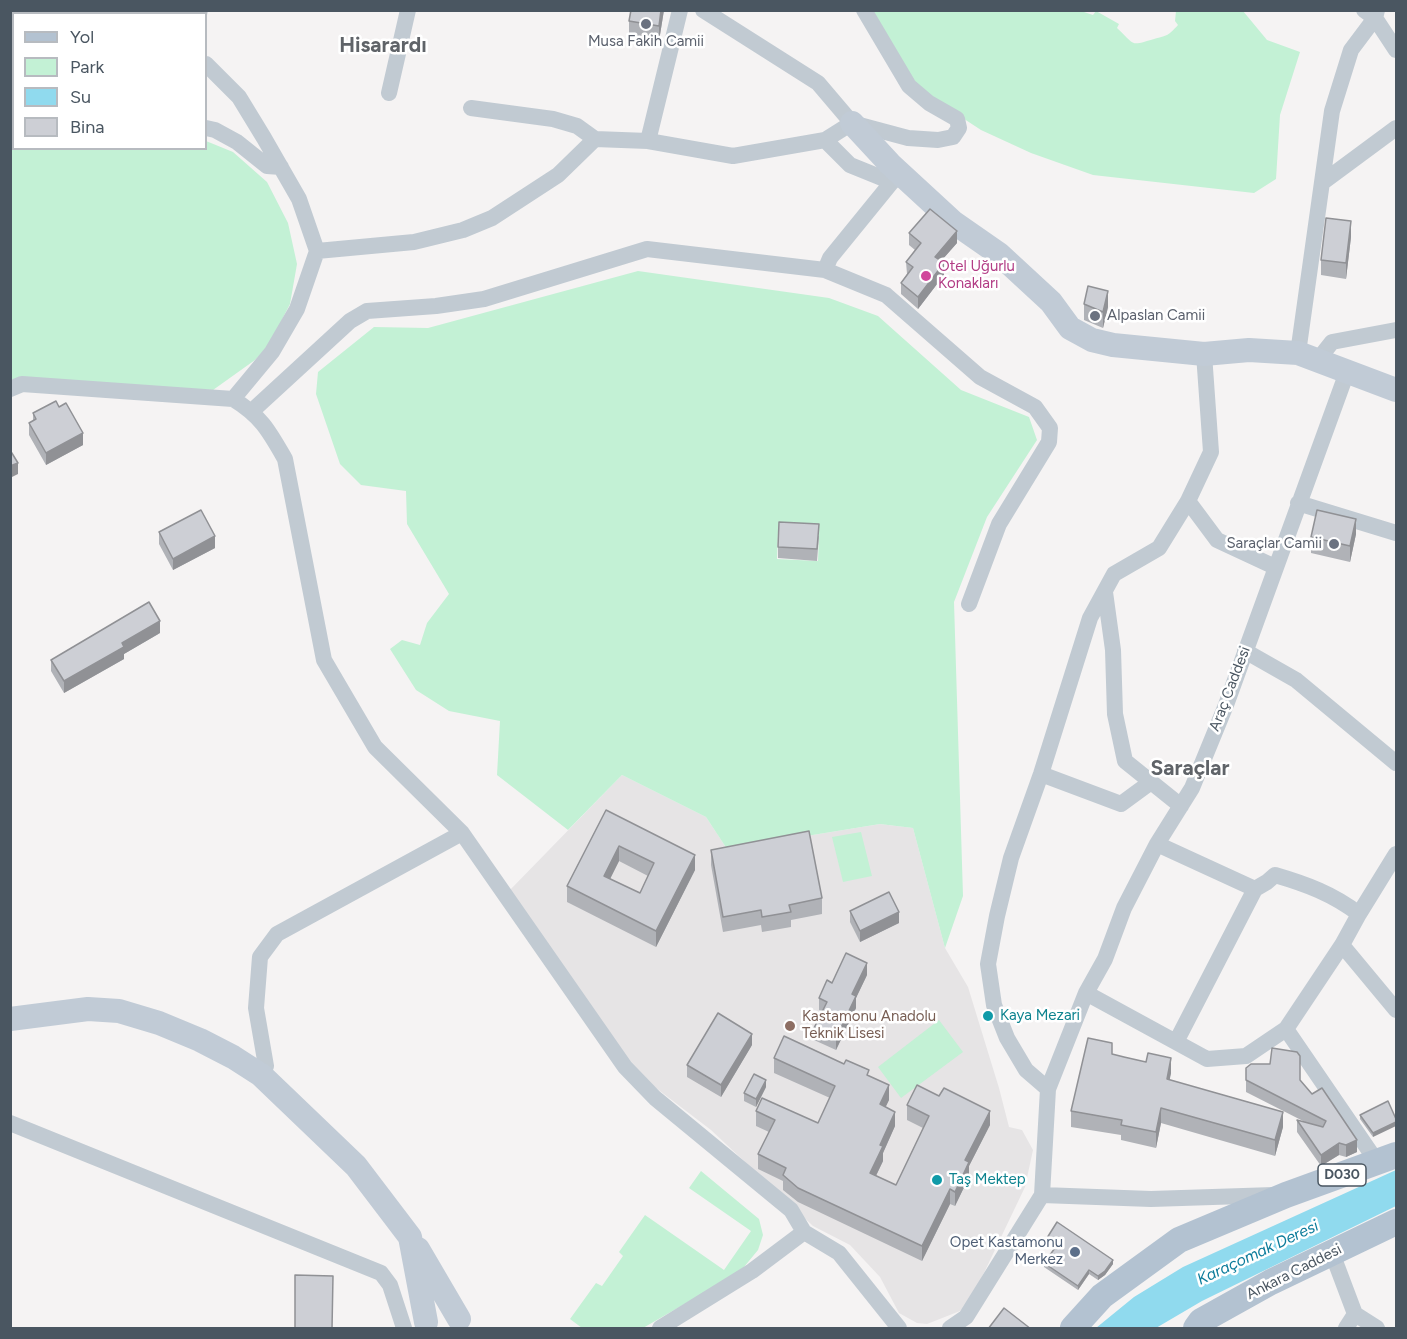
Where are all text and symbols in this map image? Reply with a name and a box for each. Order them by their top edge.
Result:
legend [12,12,207,150]
marker: Musa Fakih Camii [639,17,653,31]
text: Yol [70,26,94,48]
district label: Hisarardı [339,33,427,59]
place label: Musa Fakih Camii [588,33,704,51]
text: Park [70,56,104,78]
text: Su [70,86,91,108]
text: Bina [70,116,104,138]
place label: Otel Uğurlu Konakları [938,258,1015,293]
marker: Otel Uğurlu Konakları [919,269,933,283]
place label: Alpaslan Camii [1107,307,1205,325]
marker: Alpaslan Camii [1088,309,1102,323]
place label: Saraçlar Camii [1226,535,1322,553]
marker: Saraçlar Camii [1327,537,1341,551]
street label: Araç Caddesi [1206,644,1254,734]
district label: Saraçlar [1151,756,1229,782]
place label: Kaya Mezari [1000,1007,1080,1025]
place label: Kastamonu Anadolu Teknik Lisesi [802,1008,936,1043]
marker: Kaya Mezari [981,1009,995,1023]
marker: Kastamonu Anadolu Teknik Lisesi [783,1019,797,1033]
road number: D030 [1318,1164,1366,1186]
place label: Taş Mektep [949,1171,1026,1189]
marker: Taş Mektep [930,1173,944,1187]
water label: Karaçomak Deresi [1194,1216,1322,1290]
place label: Opet Kastamonu Merkez [950,1234,1063,1269]
street label: Ankara Caddesi [1243,1240,1345,1304]
marker: Opet Kastamonu Merkez [1068,1245,1082,1259]

